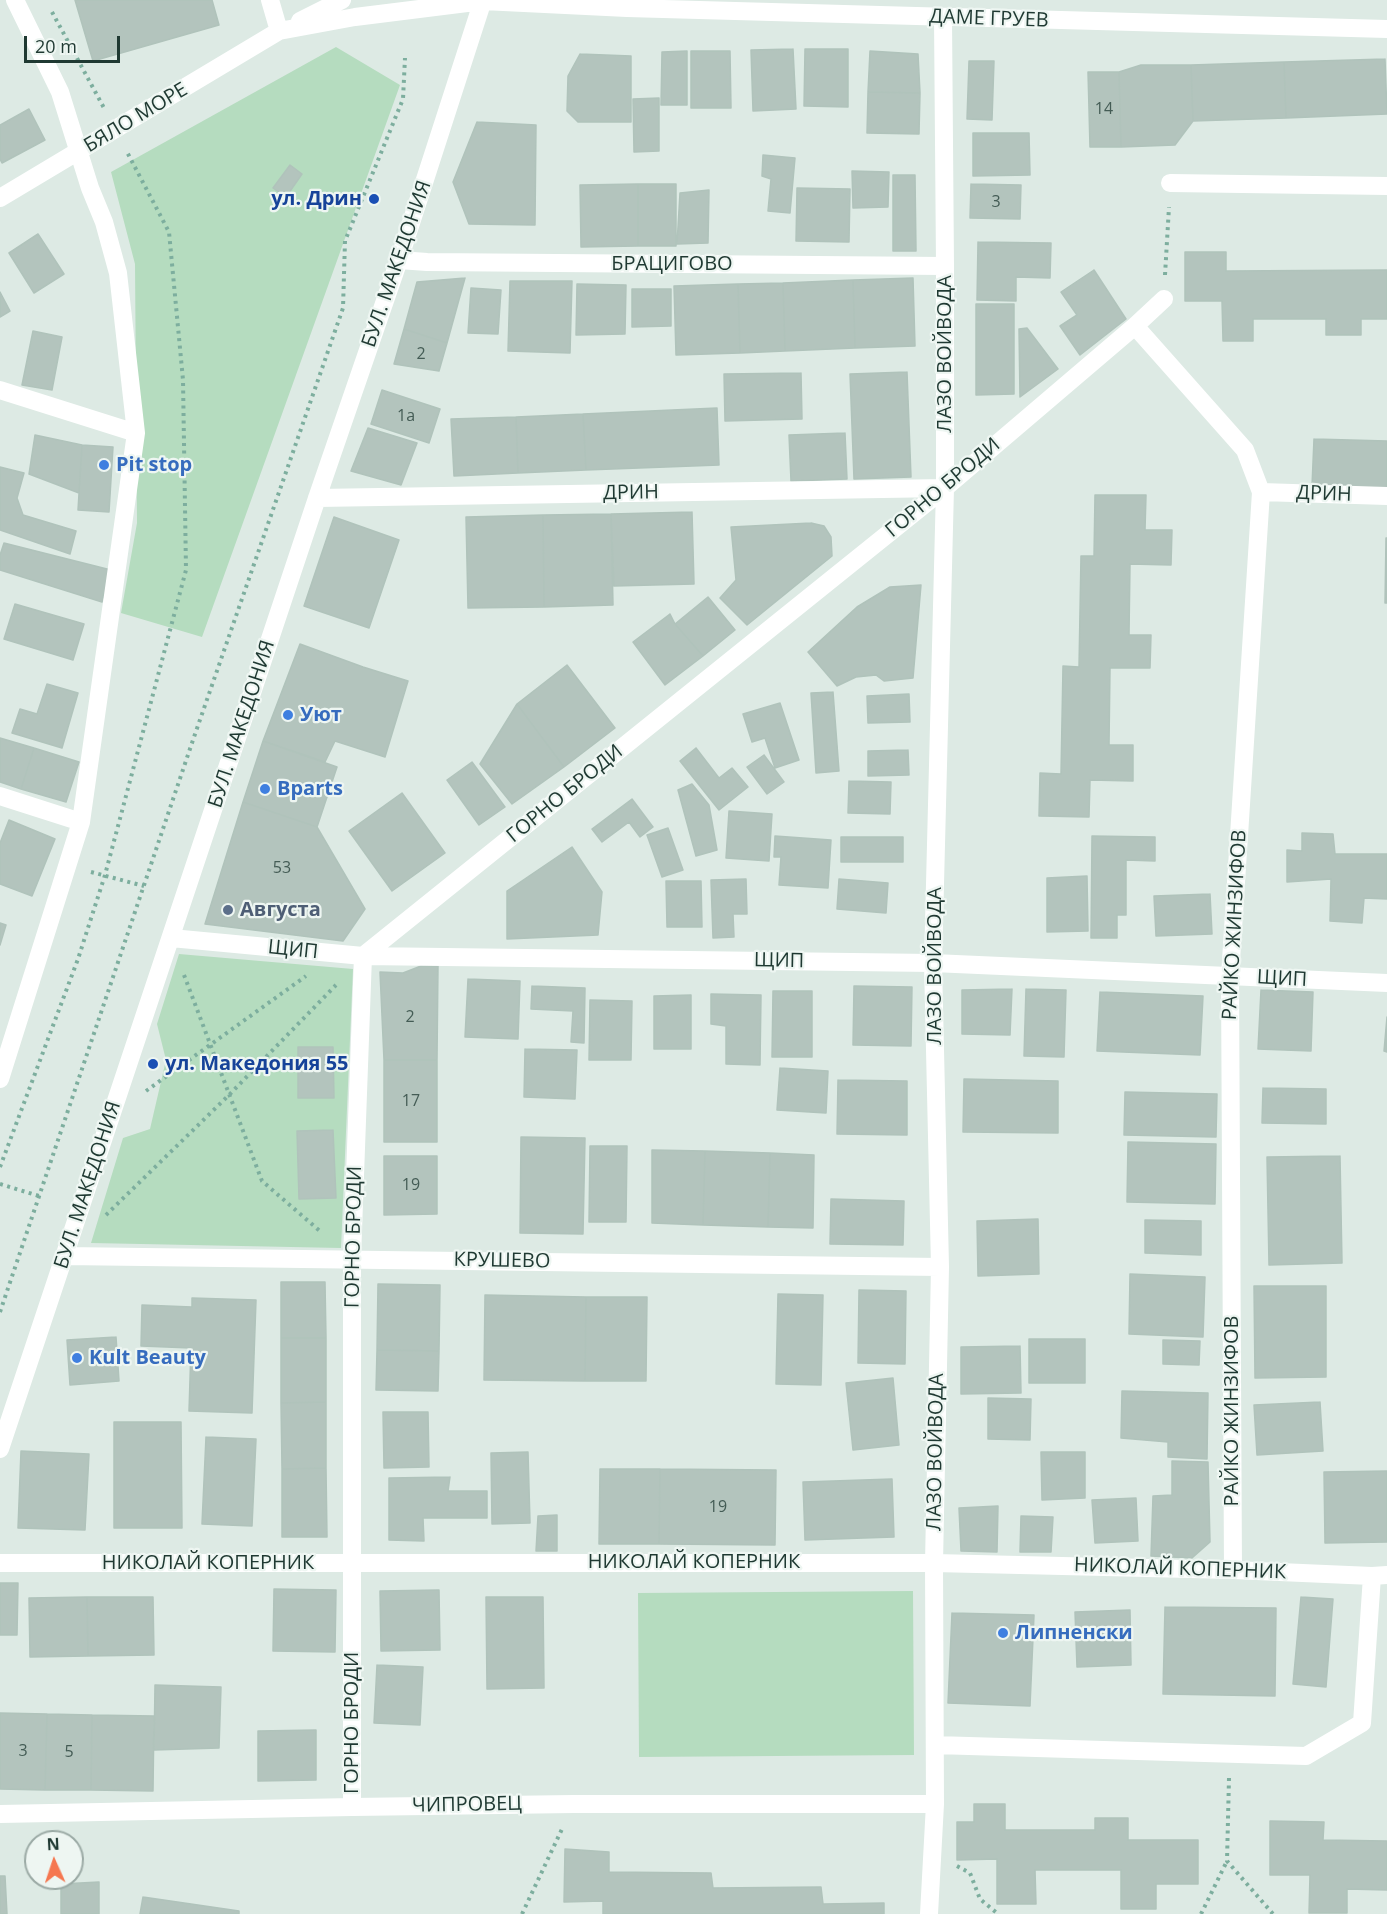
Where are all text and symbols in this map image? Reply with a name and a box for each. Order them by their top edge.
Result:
street label: ДАМЕ ГРУЕВ [929,5,1049,33]
scale bar [27,24,123,62]
text: 20 m [35,34,77,58]
street label: БЯЛО МОРЕ [80,78,192,158]
house number: 14 [1095,99,1113,119]
street label: БУЛ. МАКЕДОНИЯ [357,177,437,351]
place label: ул. Дрин [271,187,362,211]
marker: ул. Дрин [367,192,381,206]
house number: 3 [991,192,1001,212]
street label: БРАЦИГОВО [611,252,733,276]
street label: ЛАЗО ВОЙВОДА [933,275,957,433]
house number: 2 [416,344,426,364]
house number: 1a [397,406,415,426]
street label: ГОРНО БРОДИ [881,433,1005,543]
place label: Pit stop [116,453,192,477]
marker: Pit stop [97,458,111,472]
street label: ДРИН [603,481,659,505]
street label: ДРИН [1296,481,1352,507]
street label: БУЛ. МАКЕДОНИЯ [204,637,280,811]
place label: Уют [300,703,342,727]
marker: Уют [281,708,295,722]
street label: ГОРНО БРОДИ [502,740,628,848]
place label: Bparts [277,777,343,801]
marker: Bparts [258,782,272,796]
street label: РАЙКО ЖИНЗИФОВ [1218,829,1252,1021]
house number: 53 [273,858,291,878]
street label: ЛАЗО ВОЙВОДА [923,887,947,1045]
place label: Августа [240,898,321,922]
marker: Августа [221,903,235,917]
street label: ЩИП [267,935,319,965]
street label: ЩИП [754,949,804,973]
street label: ЩИП [1256,966,1308,992]
house number: 2 [405,1007,415,1027]
place label: ул. Македония 55 [165,1052,349,1076]
marker: ул. Македония 55 [146,1057,160,1071]
house number: 17 [402,1091,420,1111]
street label: БУЛ. МАКЕДОНИЯ [50,1098,126,1272]
street label: ГОРНО БРОДИ [341,1166,367,1308]
house number: 19 [402,1175,420,1195]
street label: КРУШЕВО [453,1248,551,1274]
street label: РАЙКО ЖИНЗИФОВ [1220,1316,1244,1506]
place label: Kult Beauty [89,1346,206,1370]
marker: Kult Beauty [70,1351,84,1365]
street label: ЛАЗО ВОЙВОДА [923,1373,949,1531]
house number: 19 [709,1497,727,1517]
street label: НИКОЛАЙ КОПЕРНИК [588,1550,800,1574]
street label: НИКОЛАЙ КОПЕРНИК [102,1551,314,1575]
street label: НИКОЛАЙ КОПЕРНИК [1073,1553,1287,1585]
place label: Липненски [1015,1621,1133,1645]
marker: Липненски [996,1626,1010,1640]
street label: ГОРНО БРОДИ [340,1652,364,1794]
house number: 3 [18,1741,28,1761]
house number: 5 [64,1742,74,1762]
street label: ЧИПРОВЕЦ [412,1792,522,1818]
north arrow [24,1830,84,1890]
text: N [46,1833,60,1855]

